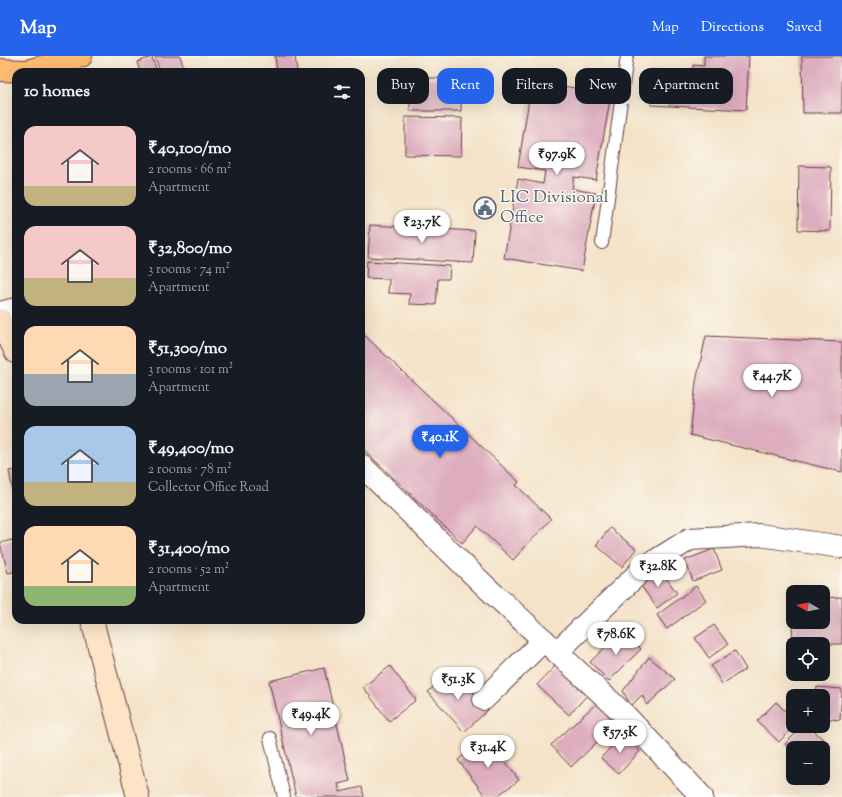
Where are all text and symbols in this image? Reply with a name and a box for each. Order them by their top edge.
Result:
text: Map [20,15,57,42]
text: Map [652,18,679,38]
text: Directions [701,18,764,38]
text: Saved [786,18,822,38]
chip: Buy [377,68,429,104]
chip: Rent [437,68,494,104]
chip: Filters [502,68,567,104]
chip: New [575,68,631,104]
chip: Apartment [639,68,733,104]
text: 10 homes [24,80,90,104]
icon: filters [331,81,353,103]
text: ₹40,100/mo [148,137,231,161]
icon: home [56,142,104,190]
pin: ₹97.9K [524,142,590,176]
text: ₹97.9K [538,146,576,164]
text: 2 rooms · 66 m² [148,161,231,179]
text: Apartment [148,179,209,197]
place label: LIC Divisional Office [500,186,609,230]
public building icon: LIC Divisional Office [472,195,498,221]
pin: ₹23.7K [389,210,455,244]
text: ₹23.7K [403,214,441,232]
text: ₹32,800/mo [148,237,232,261]
icon: home [56,242,104,290]
text: 3 rooms · 74 m² [148,261,230,279]
text: Apartment [148,279,209,297]
text: ₹51,300/mo [148,337,227,361]
icon: home [56,342,104,390]
text: 3 rooms · 101 m² [148,361,233,379]
pin: ₹44.7K [739,364,805,398]
text: ₹44.7K [752,368,792,386]
text: Apartment [148,379,209,397]
pin: ₹40.1K [407,425,473,459]
text: ₹40.1K [421,429,459,447]
text: ₹49,400/mo [148,437,234,461]
icon: home [56,442,104,490]
text: 2 rooms · 78 m² [148,461,232,479]
text: Collector Office Road [148,479,269,497]
text: ₹31,400/mo [148,537,230,561]
icon: home [56,542,104,590]
pin: ₹32.8K [625,554,691,588]
text: ₹32.8K [639,558,677,576]
text: 2 rooms · 52 m² [148,561,229,579]
text: Apartment [148,579,209,597]
north arrow [786,585,830,629]
map controls [786,585,830,785]
pin: ₹78.6K [583,622,649,656]
text: ₹78.6K [596,626,636,644]
button: locate [786,637,830,681]
pin: ₹51.3K [425,667,491,701]
text: ₹51.3K [441,671,475,689]
button: + [786,689,830,733]
pin: ₹49.4K [278,702,344,736]
text: ₹49.4K [291,706,331,724]
pin: ₹57.5K [587,720,653,754]
text: ₹57.5K [603,724,637,742]
pin: ₹31.4K [455,735,521,769]
text: ₹31.4K [470,739,506,757]
button: − [786,741,830,785]

